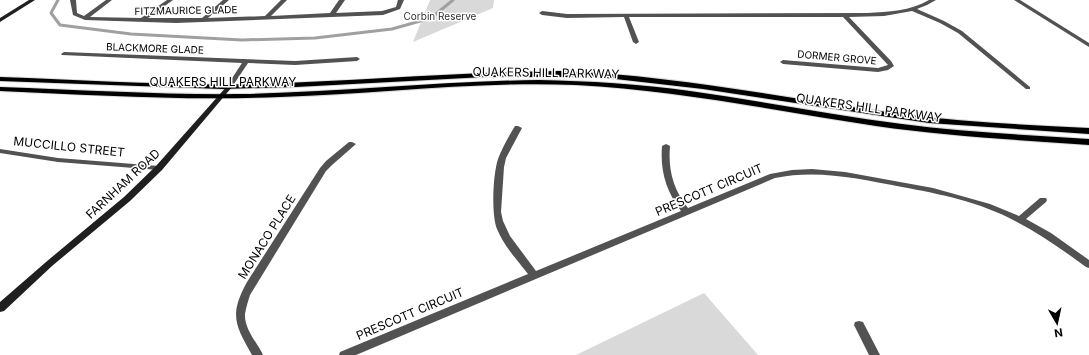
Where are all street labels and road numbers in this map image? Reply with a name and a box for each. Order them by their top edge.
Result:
street label: FITZMAURICE GLADE [134,3,238,17]
street label: BLACKMORE GLADE [106,40,204,56]
street label: DORMER GROVE [797,48,877,66]
street label: QUAKERS HILL PARKWAY [472,64,620,81]
street label: QUAKERS HILL PARKWAY [150,74,296,89]
street label: QUAKERS HILL PARKWAY [795,90,943,125]
street label: MUCCILLO STREET [13,133,126,160]
street label: FARNHAM ROAD [82,145,163,222]
street label: PRESCOTT CIRCUIT [653,160,765,219]
street label: MONACO PLACE [235,192,299,282]
street label: PRESCOTT CIRCUIT [354,284,466,343]

